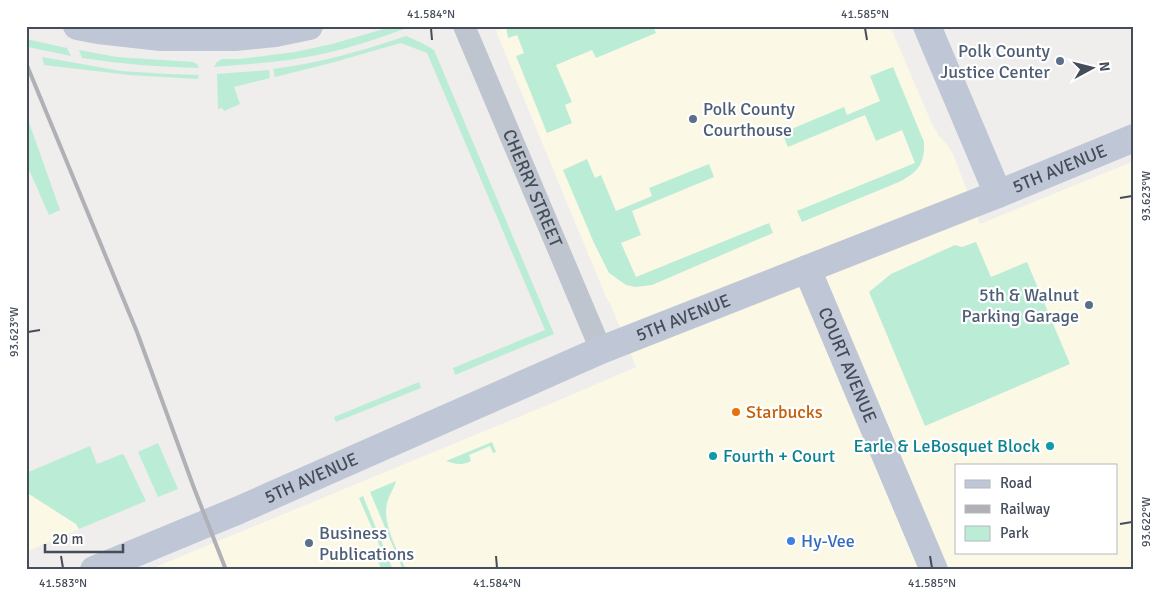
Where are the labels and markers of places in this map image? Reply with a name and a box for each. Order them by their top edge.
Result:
place label: Polk County Justice Center [940,40,1051,83]
marker: Polk County Justice Center [1054,55,1066,67]
place label: Polk County Courthouse [703,98,795,141]
marker: Polk County Courthouse [687,113,699,125]
place label: 5th & Walnut Parking Garage [962,284,1079,327]
marker: 5th & Walnut Parking Garage [1083,299,1095,311]
place label: Starbucks [746,401,823,423]
marker: Starbucks [730,406,742,418]
place label: Earle & LeBosquet Block [853,435,1040,457]
marker: Earle & LeBosquet Block [1044,440,1056,452]
place label: Fourth + Court [723,445,835,467]
marker: Fourth + Court [707,450,719,462]
place label: Business Publications [319,522,414,565]
place label: Hy-Vee [801,530,855,552]
marker: Hy-Vee [785,535,797,547]
marker: Business Publications [303,537,315,549]

